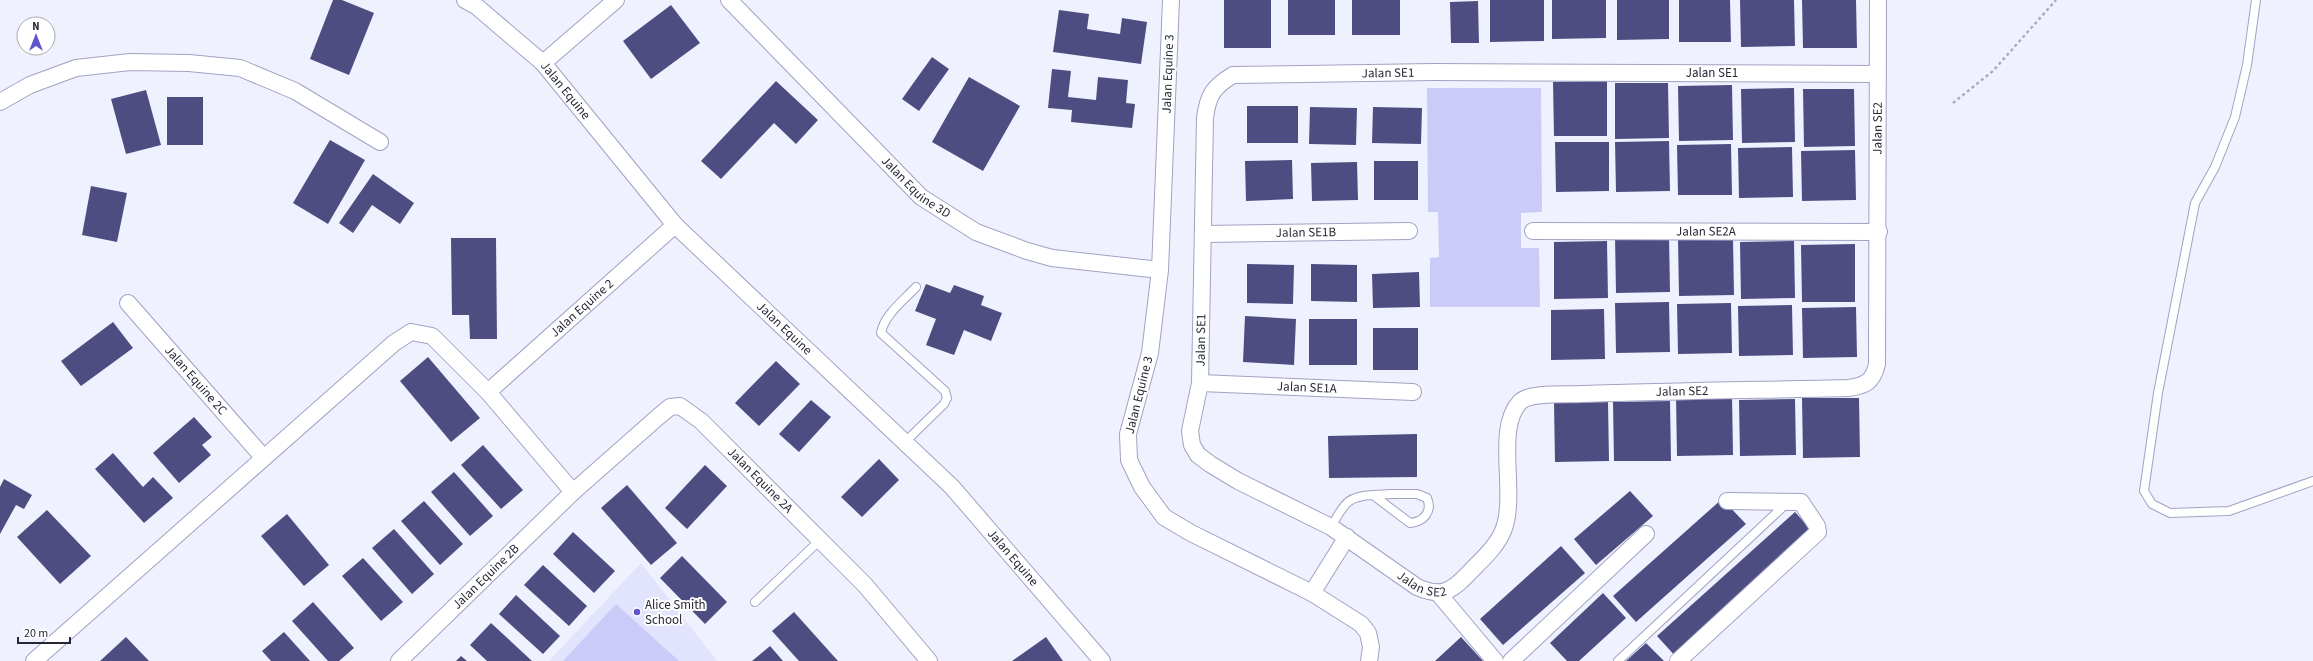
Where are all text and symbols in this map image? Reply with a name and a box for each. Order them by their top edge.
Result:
north arrow [16,16,56,56]
text: N [32,19,40,34]
street label: Jalan Equine 3 [1158,34,1178,114]
street label: Jalan Equine [536,58,595,123]
street label: Jalan SE1 [1362,64,1414,82]
street label: Jalan SE1 [1686,64,1738,82]
street label: Jalan SE2 [1869,102,1887,155]
street label: Jalan Equine 3D [877,152,954,223]
street label: Jalan SE2A [1676,222,1737,241]
street label: Jalan SE1B [1276,223,1337,242]
street label: Jalan Equine 2 [546,275,618,341]
street label: Jalan Equine [753,298,816,359]
street label: Jalan SE1 [1192,314,1210,366]
street label: Jalan Equine 2C [161,342,231,419]
street label: Jalan Equine 3 [1121,354,1157,436]
street label: Jalan SE1A [1277,377,1338,398]
street label: Jalan SE2 [1656,382,1709,401]
street label: Jalan Equine 2A [723,443,798,518]
street label: Jalan Equine [983,525,1043,590]
street label: Jalan Equine 2B [448,540,524,613]
street label: Jalan SE2 [1393,567,1448,601]
place label: Alice Smith School [645,596,706,629]
marker: Alice Smith School [632,607,642,617]
scale bar [18,619,70,645]
text: 20 m [24,625,48,642]

